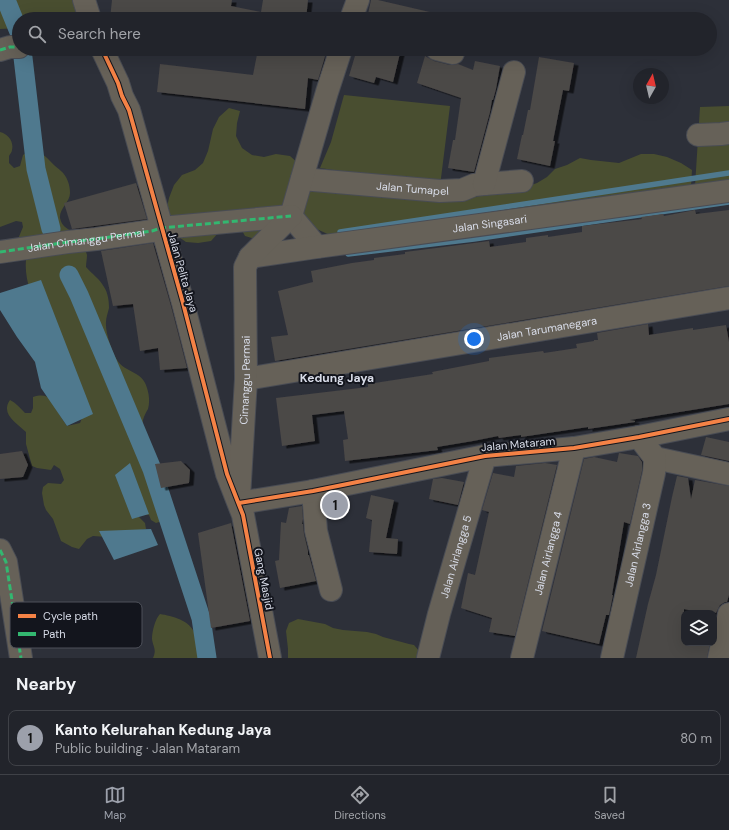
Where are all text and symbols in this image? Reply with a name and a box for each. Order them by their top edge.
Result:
search box [12,12,717,56]
icon: search [26,23,48,45]
text: Search here [58,24,141,44]
north arrow [633,68,669,104]
street label: Jalan Tumapel [376,179,449,198]
street label: Jalan Singasari [452,212,528,236]
street label: Jalan Cimanggu Permai [27,225,146,255]
street label: Jalan Pelita Jaya [165,230,201,314]
street label: Jalan Tarumanegara [496,313,598,344]
your location [464,329,484,349]
street label: Cimanggu Permai [236,336,253,425]
district label: Kedung Jaya [300,370,374,386]
street label: Jalan Mataram [480,434,556,454]
pin: 1 [322,490,348,520]
street label: Jalan Airlangga 3 [621,502,654,588]
street label: Jalan Airlangga 4 [531,509,565,597]
street label: Jalan Airlangga 5 [437,513,474,600]
street label: Gang Masjid [251,547,277,611]
legend [10,602,142,648]
text: Cycle path [43,609,98,623]
map controls [681,610,717,646]
button: layers [681,610,717,646]
text: Path [43,627,66,641]
text: Nearby [16,673,76,695]
text: Kanto Kelurahan Kedung Jaya [55,720,271,740]
text: 1 [28,730,32,747]
text: 80 m [680,730,712,747]
text: Public building · Jalan Mataram [55,740,240,757]
tab: Map [104,784,126,822]
tab: Directions [334,784,386,822]
tab: Saved [594,784,625,822]

